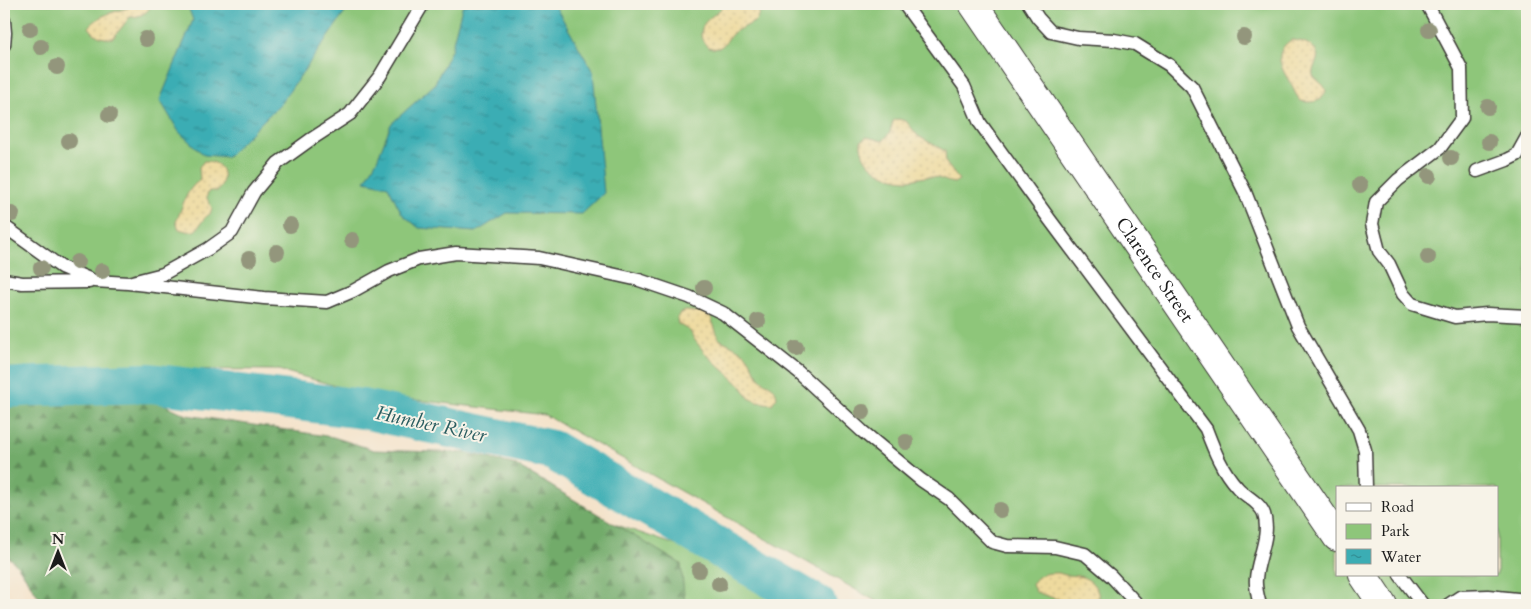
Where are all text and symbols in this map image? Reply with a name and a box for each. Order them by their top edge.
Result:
street label: Clarence Street [1109,212,1200,328]
water label: Humber River [373,399,490,449]
legend [1336,486,1498,576]
text: Road [1381,497,1414,517]
text: Park [1381,521,1410,541]
north arrow [32,526,82,576]
text: N [52,530,64,549]
text: Water [1380,547,1422,567]

